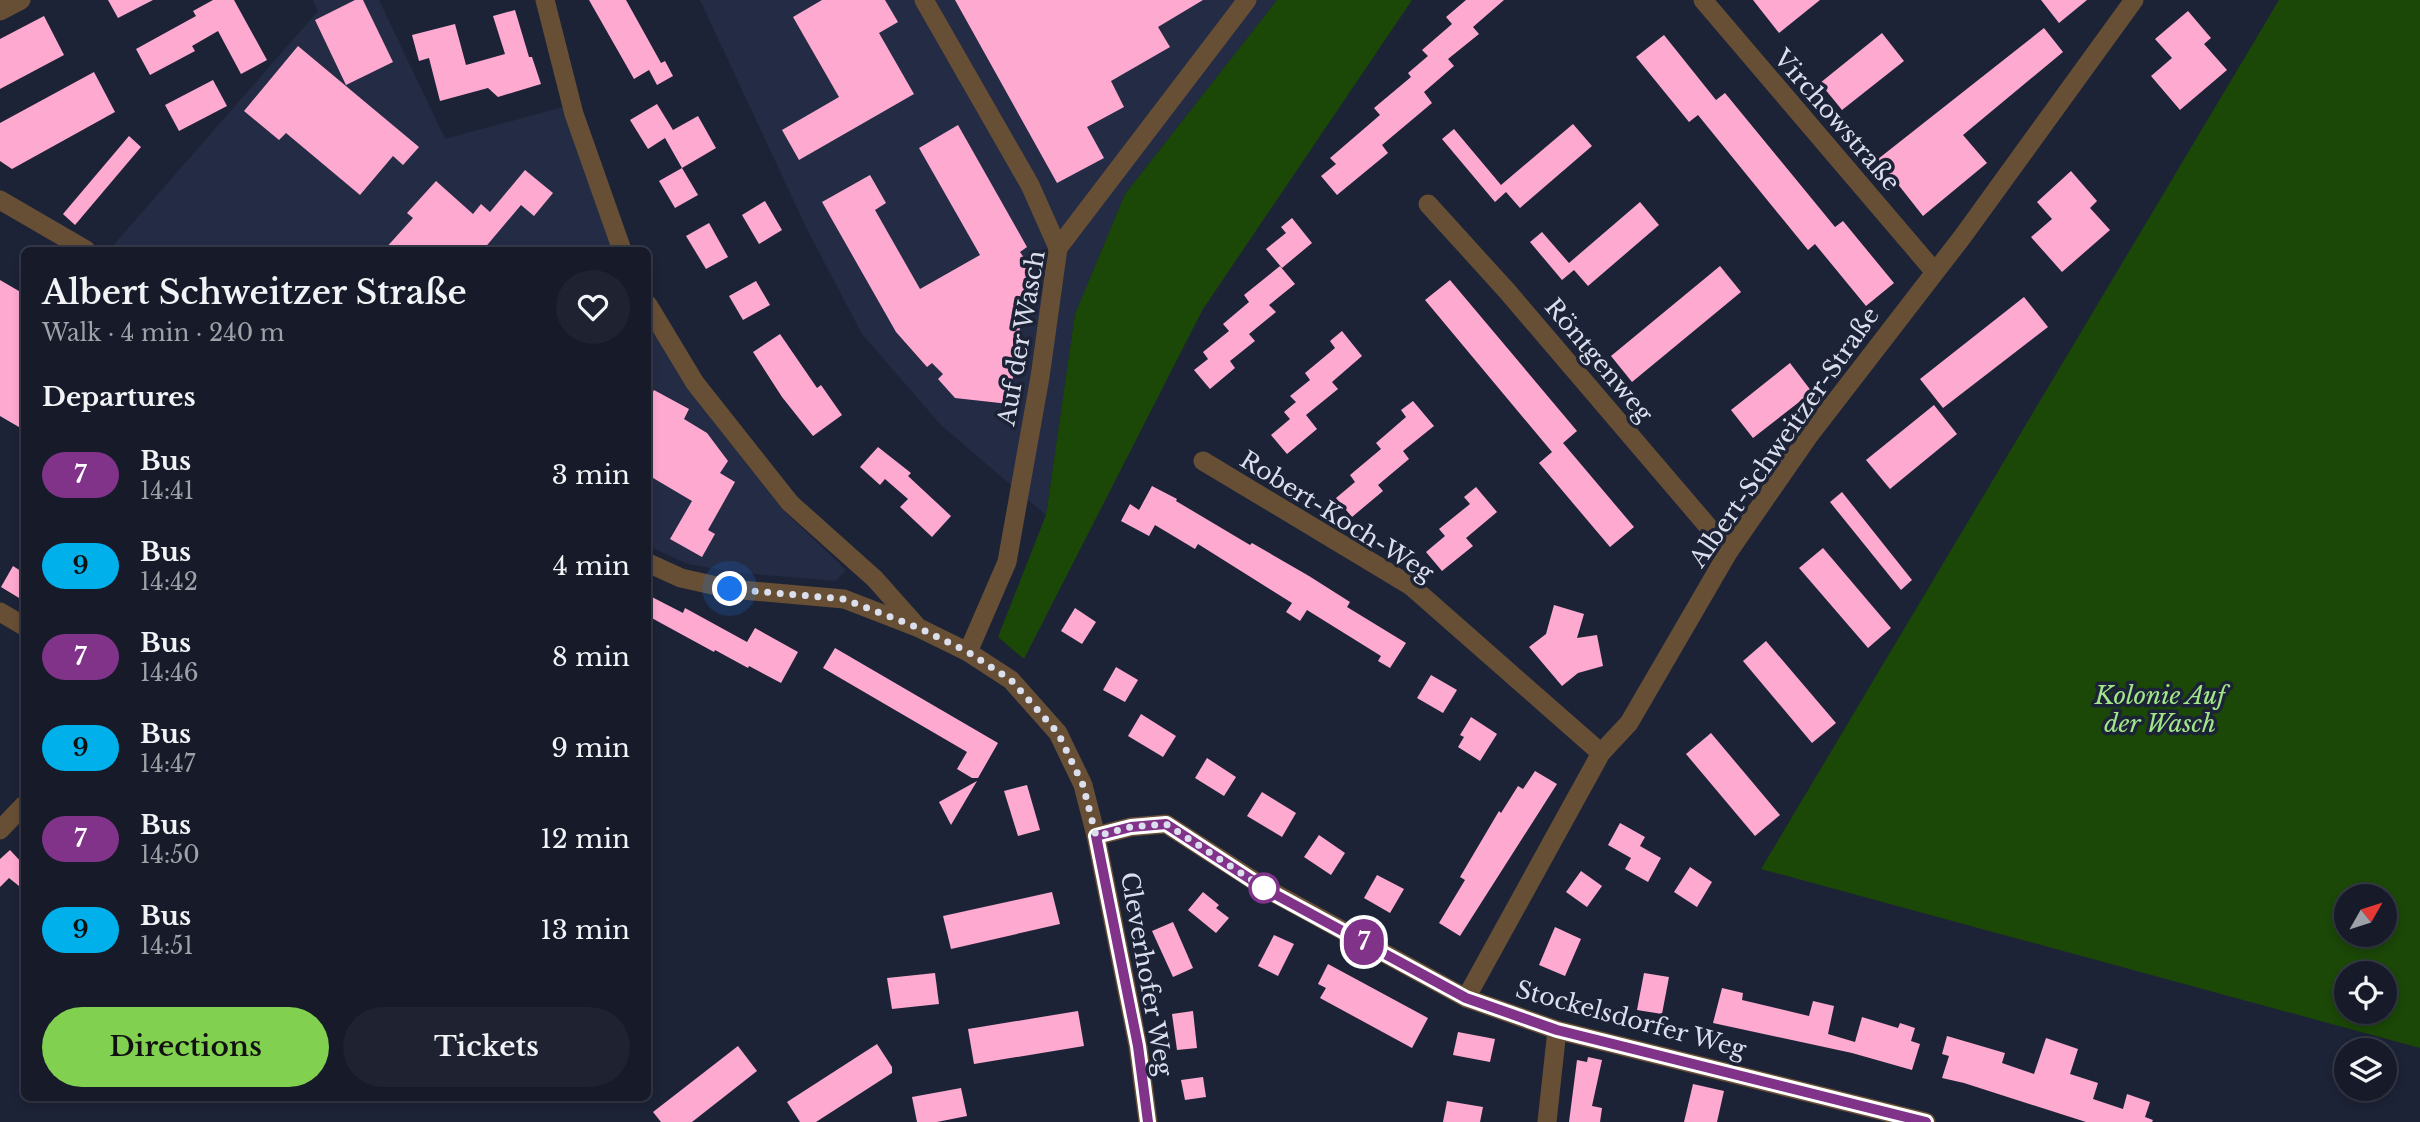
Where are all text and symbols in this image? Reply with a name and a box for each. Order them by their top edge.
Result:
street label: Virchowstraße [1767,43,1906,197]
street label: Auf der Wasch [991,248,1051,429]
button: heart [556,270,630,344]
text: Albert Schweitzer Straße [42,272,467,313]
street label: Röntgenweg [1539,292,1659,428]
street label: Albert-Schweitzer-Straße [1682,301,1885,574]
text: Walk · 4 min · 240 m [42,319,284,347]
text: Departures [42,381,196,413]
text: Bus [140,445,191,477]
street label: Robert-Koch-Weg [1235,445,1440,588]
text: 3 min [552,459,630,491]
text: 7 [74,460,87,489]
text: 14:41 [140,477,194,505]
text: Bus [140,536,191,568]
text: 4 min [553,550,630,582]
text: 9 [72,551,89,580]
text: 14:42 [140,568,198,596]
your location [712,571,747,606]
text: Bus [140,627,191,659]
text: 8 min [552,641,630,673]
text: 7 [74,642,87,671]
text: 14:46 [140,659,199,687]
park label: Kolonie Auf der Wasch [2094,681,2230,738]
text: Bus [140,718,191,750]
text: 9 min [551,732,630,764]
text: 9 [72,733,89,762]
text: 14:47 [140,750,195,778]
text: Bus [140,809,191,841]
text: 12 min [540,823,630,855]
text: 7 [74,824,87,853]
text: 14:50 [140,841,200,869]
street label: Cleverhofer Weg [1115,870,1179,1079]
unlabelled marker [1249,873,1279,903]
north arrow [2334,884,2398,947]
map controls [2334,884,2397,1101]
text: Bus [140,900,191,932]
text: 13 min [540,914,630,946]
text: 9 [72,915,89,944]
line badge: 7 [1341,919,1387,965]
text: 7 [1358,927,1370,956]
text: 14:51 [140,932,194,960]
button: locate [2334,961,2397,1024]
street label: Stockelsdorfer Weg [1513,974,1750,1064]
button: Directions [42,1007,329,1087]
button: Tickets [343,1007,630,1087]
button: layers [2334,1038,2397,1101]

